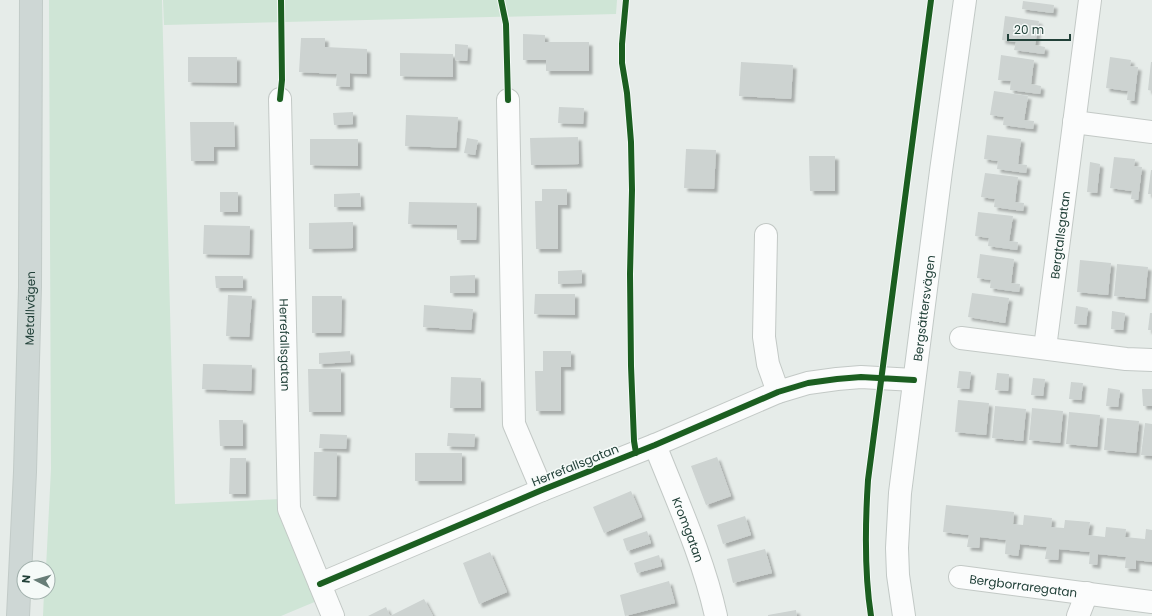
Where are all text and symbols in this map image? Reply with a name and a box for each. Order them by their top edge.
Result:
scale bar [1008,16,1070,42]
text: 20 m [1014,21,1044,38]
street label: Bergtallsgatan [1046,190,1074,280]
street label: Bergsättersvägen [908,254,939,362]
street label: Metallvägen [20,271,39,346]
street label: Herrefallsgatan [276,298,295,392]
street label: Herrefallsgatan [529,440,621,490]
street label: Kromgatan [668,494,709,564]
north arrow [16,560,56,600]
street label: Bergborraregatan [968,570,1078,601]
text: N [18,574,34,584]

